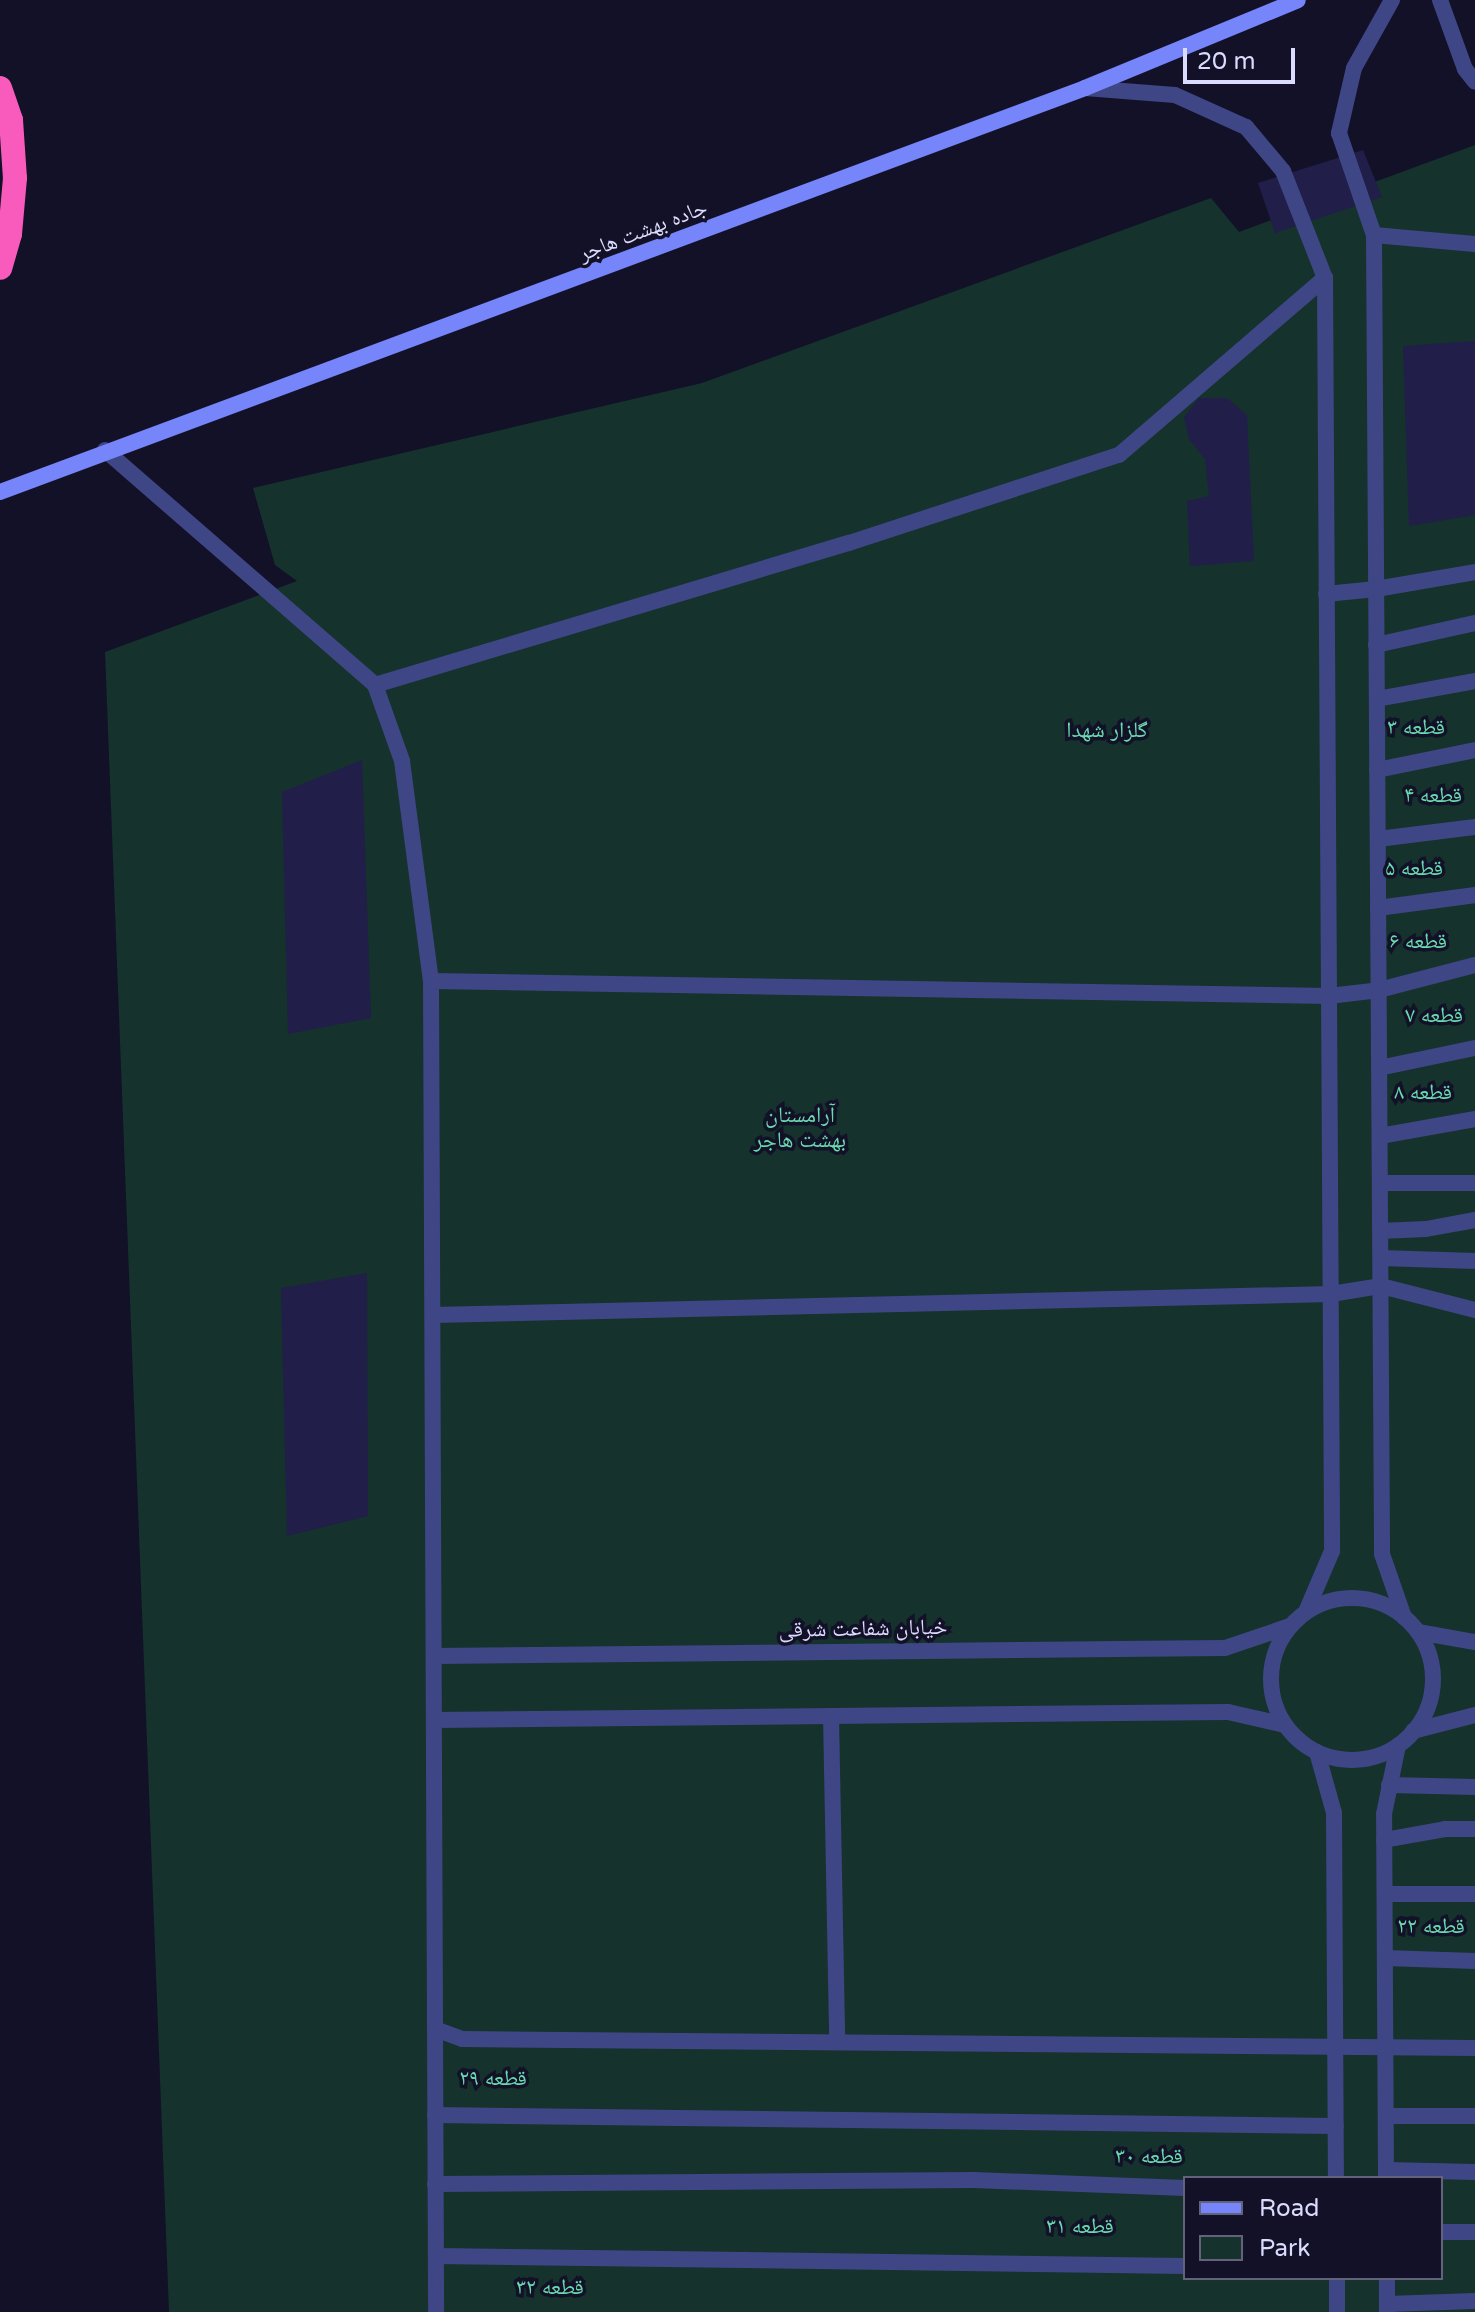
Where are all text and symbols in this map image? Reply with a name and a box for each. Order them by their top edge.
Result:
scale bar [1187,32,1299,82]
text: 20 m [1197,47,1255,76]
street label: جاده بهشت هاجر [575,194,711,268]
park label: قطعه ۳ [1387,715,1445,741]
park label: گلزار شهدا [1066,718,1148,744]
park label: قطعه ۴ [1404,783,1462,809]
park label: قطعه ۵ [1385,856,1443,882]
park label: قطعه ۶ [1389,929,1447,955]
park label: قطعه ۷ [1405,1003,1463,1029]
park label: قطعه ۸ [1394,1080,1452,1106]
park label: آرامستان بهشت هاجر [754,1102,846,1154]
street label: خیابان شفاعت شرقی [778,1614,948,1644]
park label: قطعه ۲۲ [1397,1914,1465,1940]
park label: قطعه ۲۹ [459,2066,527,2092]
park label: قطعه ۳۰ [1115,2144,1183,2170]
legend [1183,2176,1443,2280]
text: Road [1259,2194,1319,2223]
park label: قطعه ۳۱ [1046,2214,1114,2240]
text: Park [1259,2234,1310,2263]
park label: قطعه ۳۲ [516,2275,584,2301]

